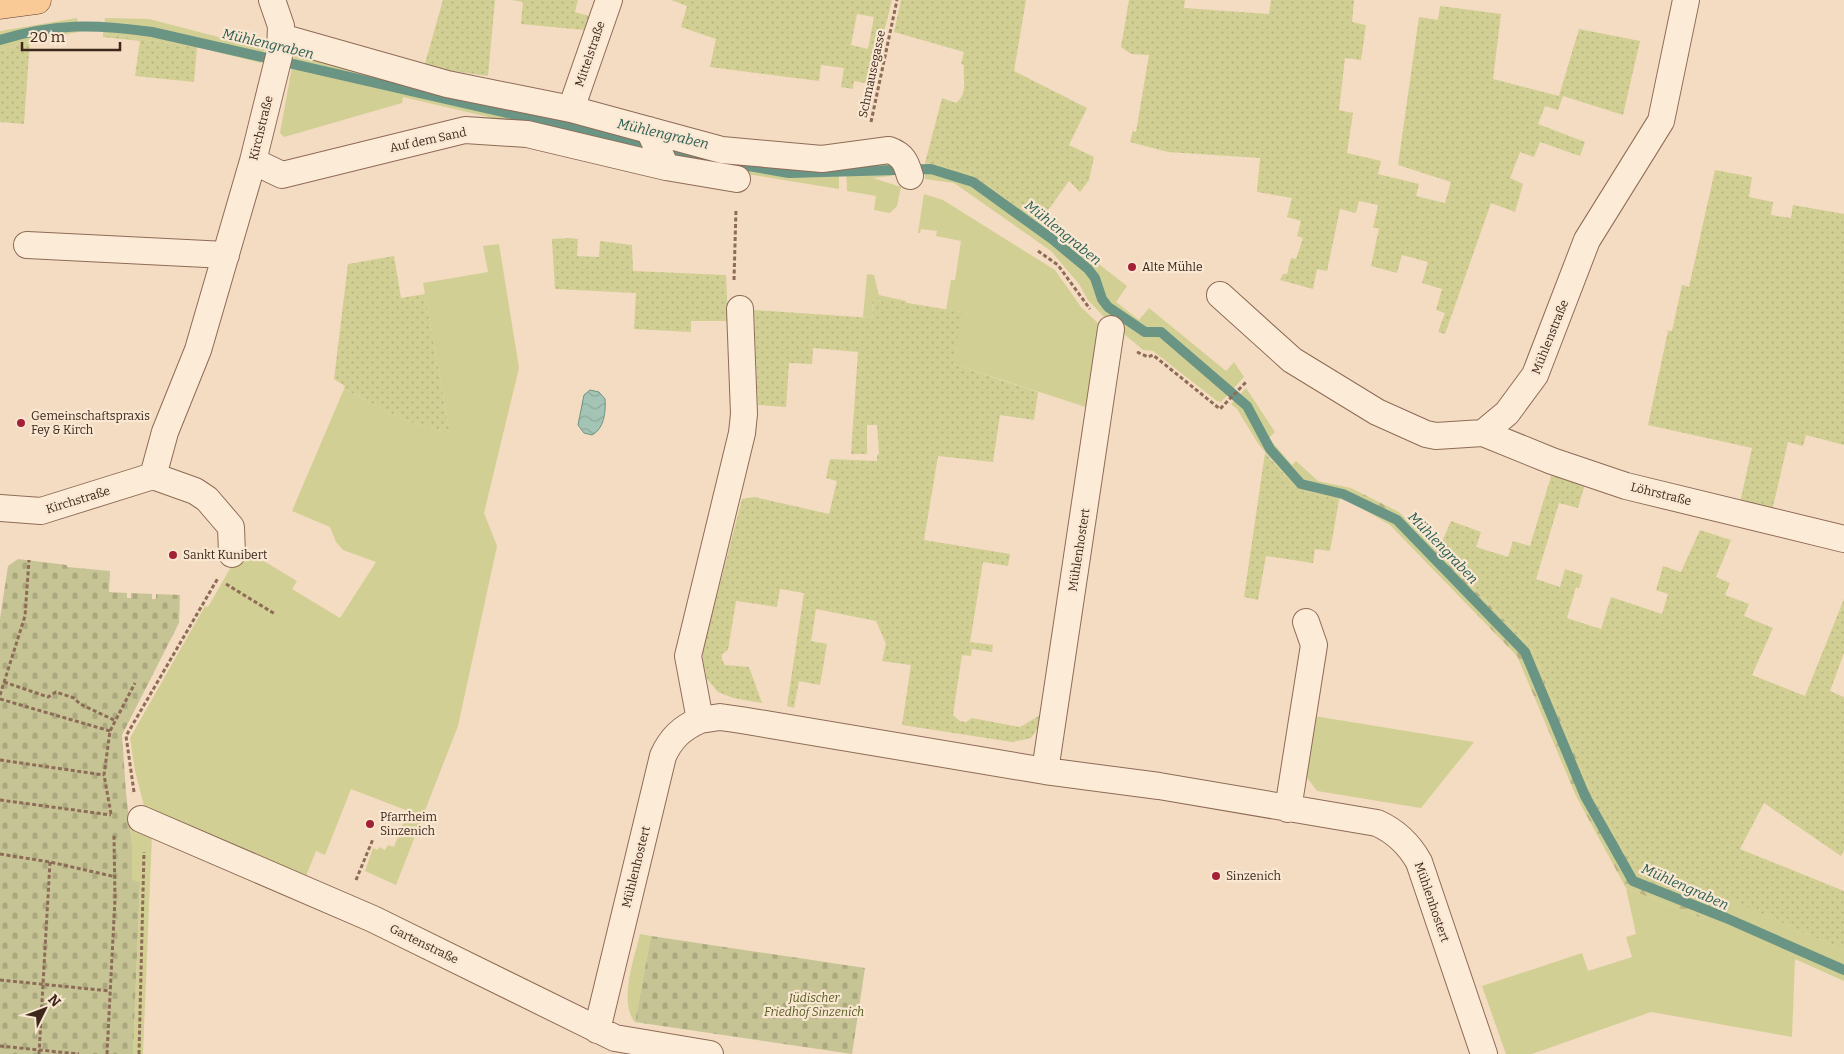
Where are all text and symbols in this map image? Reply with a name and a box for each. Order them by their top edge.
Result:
street label: Mittelstraße [572,19,608,89]
scale bar [22,20,120,52]
water label: Mühlengraben [221,25,315,63]
text: 20 m [30,28,66,46]
street label: Schmausegasse [856,29,888,119]
street label: Kirchstraße [246,94,276,162]
water label: Mühlengraben [616,115,710,153]
street label: Auf dem Sand [388,125,468,155]
water label: Mühlengraben [1021,197,1105,269]
place label: Alte Mühle [1142,260,1203,274]
marker: Alte Mühle [1126,261,1138,273]
street label: Mühlenstraße [1529,298,1571,376]
place label: Gemeinschaftspraxis Fey & Kirch [31,409,150,437]
marker: Gemeinschaftspraxis Fey & Kirch [15,417,27,429]
street label: Löhrstraße [1629,480,1693,508]
street label: Kirchstraße [44,484,112,516]
street label: Mühlenhostert [1066,507,1093,592]
water label: Mühlengraben [1404,508,1482,588]
place label: Sankt Kunibert [183,548,268,562]
marker: Sankt Kunibert [167,549,179,561]
place label: Pfarrheim Sinzenich [380,810,438,838]
marker: Pfarrheim Sinzenich [364,818,376,830]
street label: Mühlenhostert [619,824,653,909]
street label: Mühlenhostert [1412,860,1452,944]
water label: Mühlengraben [1639,860,1731,914]
place label: Sinzenich [1226,869,1281,883]
marker: Sinzenich [1210,870,1222,882]
street label: Gartenstraße [387,921,461,967]
north arrow [20,984,70,1034]
text: N [44,991,64,1010]
park label: Jüdischer Friedhof Sinzenich [764,991,864,1019]

